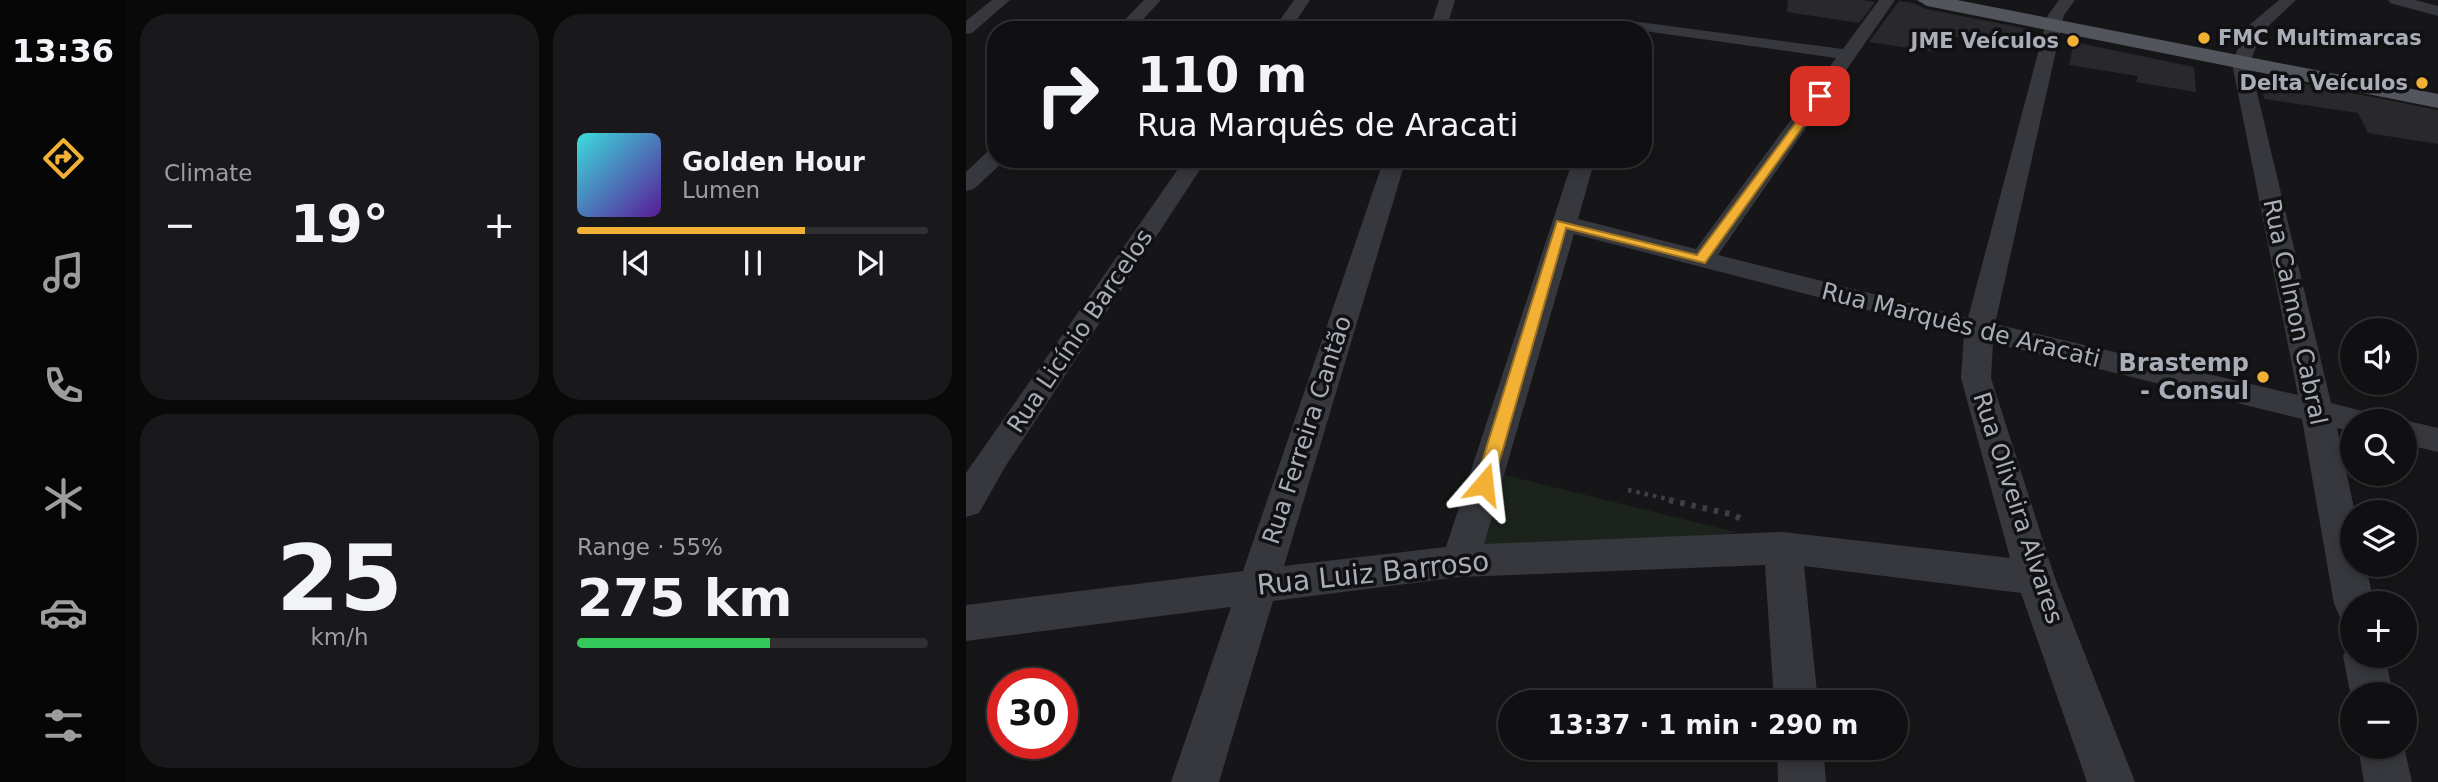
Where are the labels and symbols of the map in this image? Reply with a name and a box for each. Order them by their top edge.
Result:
place label: FMC Multimarcas [2218,26,2422,50]
place label: JME Veículos [1909,29,2059,53]
marker: FMC Multimarcas [2196,30,2212,46]
marker: JME Veículos [2065,33,2081,49]
pin [1790,66,1850,126]
place label: Delta Veículos [2240,71,2408,95]
marker: Delta Veículos [2414,75,2430,91]
street label: Rua Calmon Cabral [2257,197,2333,427]
street label: Rua Licínio Barcelos [1001,224,1159,438]
street label: Rua Marquês de Aracati [1819,277,2103,373]
street label: Rua Ferreira Cantão [1257,312,1357,548]
place label: Brastemp - Consul [2118,349,2249,405]
marker: Brastemp - Consul [2255,369,2271,385]
street label: Rua Oliveira Alvares [1967,389,2069,627]
position arrow [1447,447,1521,521]
street label: Rua Luiz Barroso [1255,544,1491,602]
speed limit sign: 30 [987,668,1078,759]

